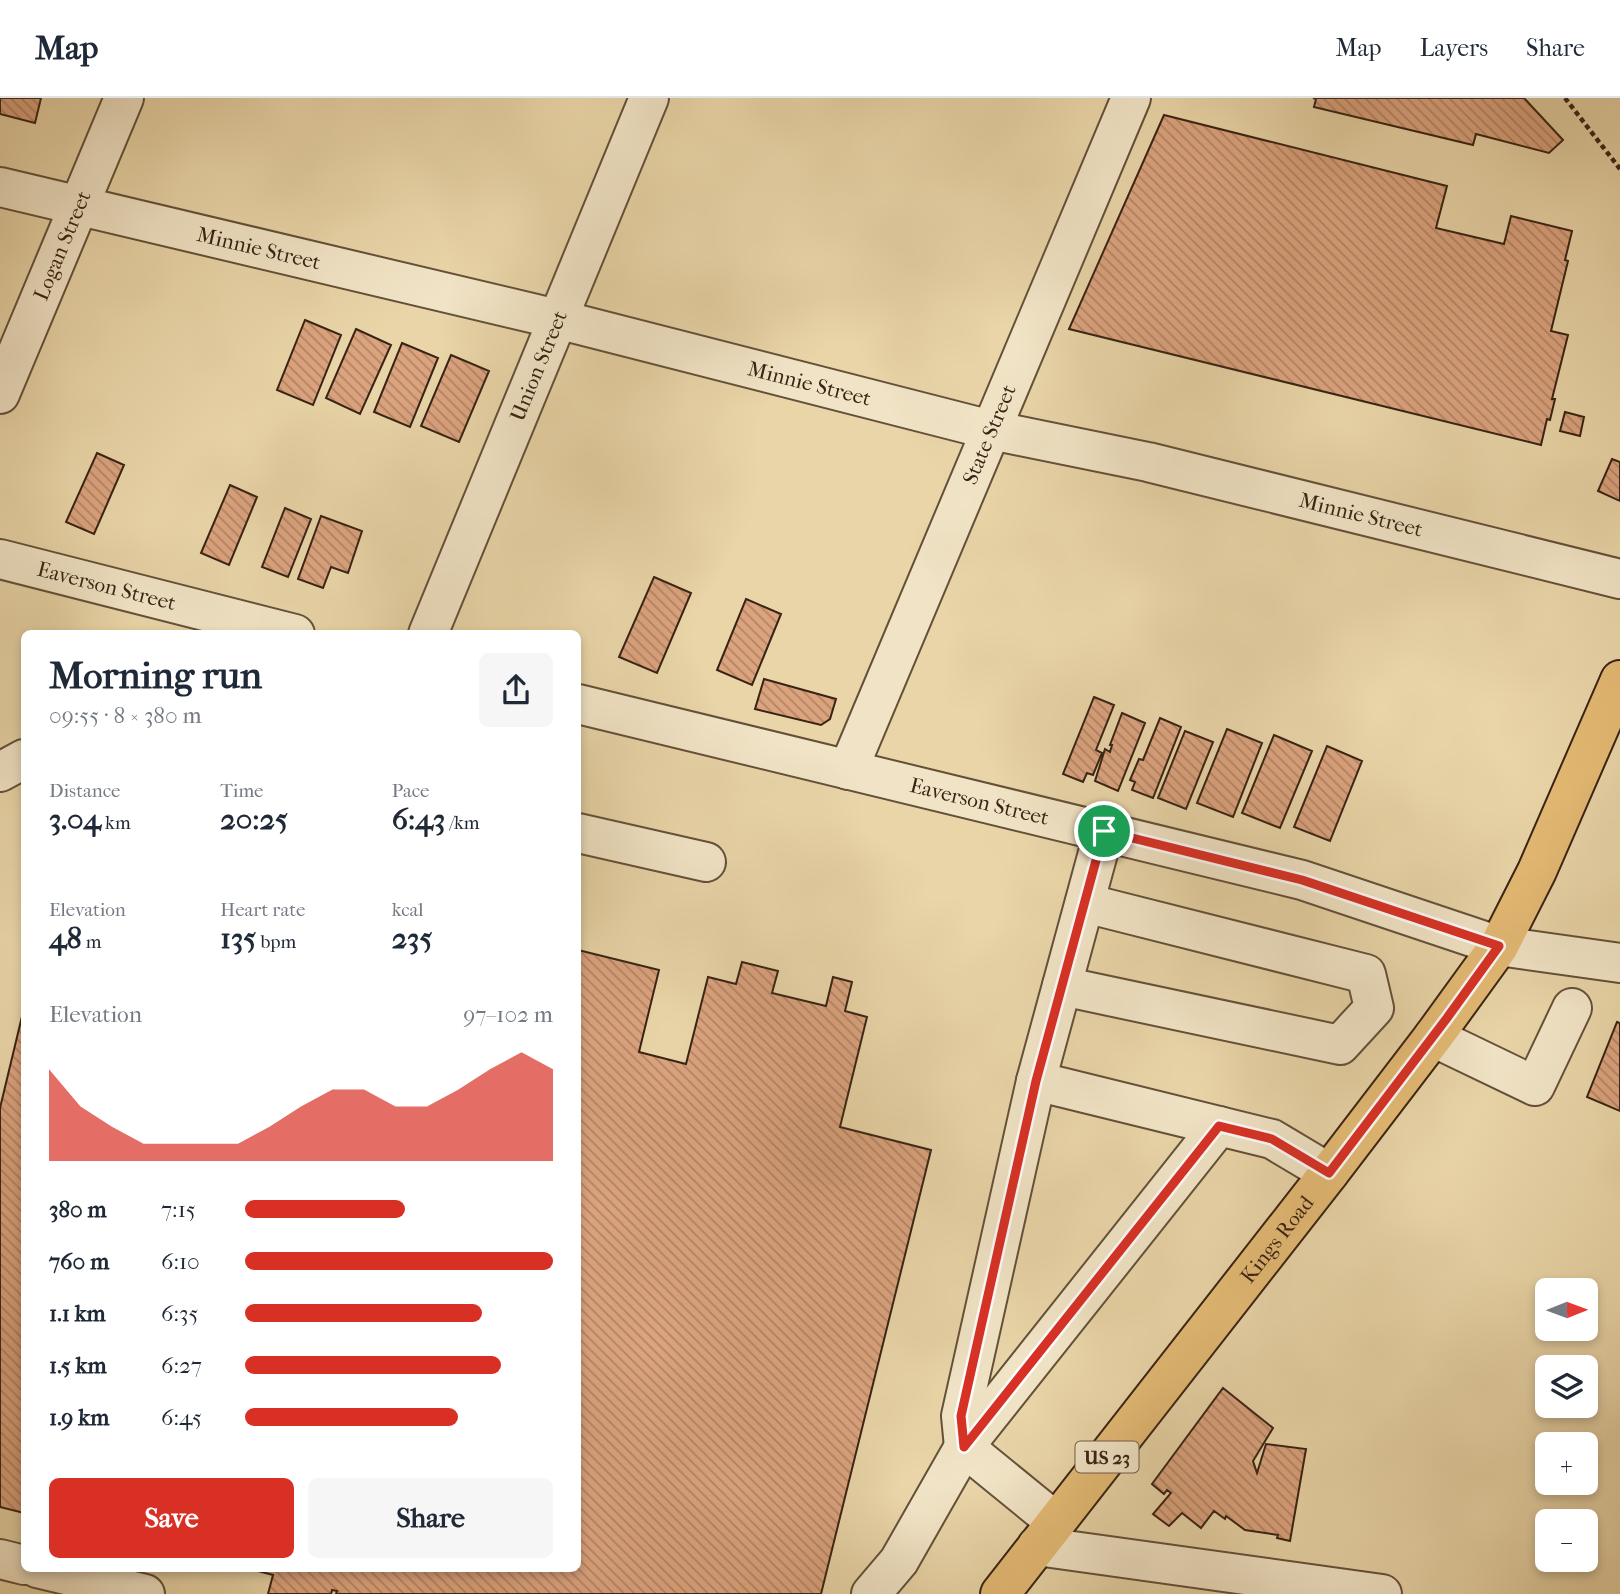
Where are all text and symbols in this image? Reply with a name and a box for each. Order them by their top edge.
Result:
text: Map [35,29,98,68]
text: Map [1336,34,1382,62]
text: Layers [1420,34,1488,62]
text: Share [1526,34,1585,62]
street label: Logan Street [29,187,96,304]
street label: Minnie Street [195,222,324,275]
street label: Union Street [505,307,572,425]
street label: Minnie Street [745,356,874,411]
street label: State Street [958,381,1021,488]
street label: Minnie Street [1297,488,1426,542]
street label: Eaverson Street [35,557,179,615]
text: Morning run [49,653,262,698]
button: share [479,653,553,727]
text: 09:55 · 8 × 380 m [49,702,202,729]
street label: Eaverson Street [907,773,1052,830]
text: Distance [49,780,120,802]
text: Time [220,780,264,802]
text: Pace [392,780,430,802]
pin [1074,801,1134,861]
text: 3.04 [49,802,101,837]
text: 20:25 [220,802,288,837]
text: 6:43 [392,802,445,837]
text: km [101,812,131,834]
text: /km [445,812,479,834]
icon: arrive [1085,812,1123,850]
text: Elevation [49,899,126,921]
text: Heart rate [220,899,305,921]
text: kcal [392,899,424,921]
text: 48 [49,921,82,956]
text: 135 [220,921,256,956]
text: 235 [392,921,432,956]
text: m [82,931,102,953]
text: bpm [256,931,296,953]
text: Elevation [49,1001,142,1028]
text: 97–102 m [463,1001,553,1028]
street label: Kings Road [1236,1191,1319,1288]
text: 380 m [49,1196,107,1223]
text: 7:15 [161,1196,196,1223]
text: 760 m [49,1248,109,1275]
text: 6:10 [161,1248,200,1275]
north arrow [1535,1278,1598,1340]
map controls [1535,1278,1598,1572]
text: 1.1 km [49,1300,106,1327]
text: 6:35 [161,1300,198,1327]
text: 1.5 km [49,1352,107,1379]
text: 6:27 [161,1352,202,1379]
button: layers [1535,1355,1598,1418]
text: 1.9 km [49,1404,109,1431]
text: 6:45 [161,1404,202,1431]
button: + [1535,1432,1598,1495]
road number: US 23 [1076,1442,1138,1472]
button: Save [49,1478,294,1558]
button: Share [308,1478,553,1558]
button: − [1535,1509,1598,1572]

